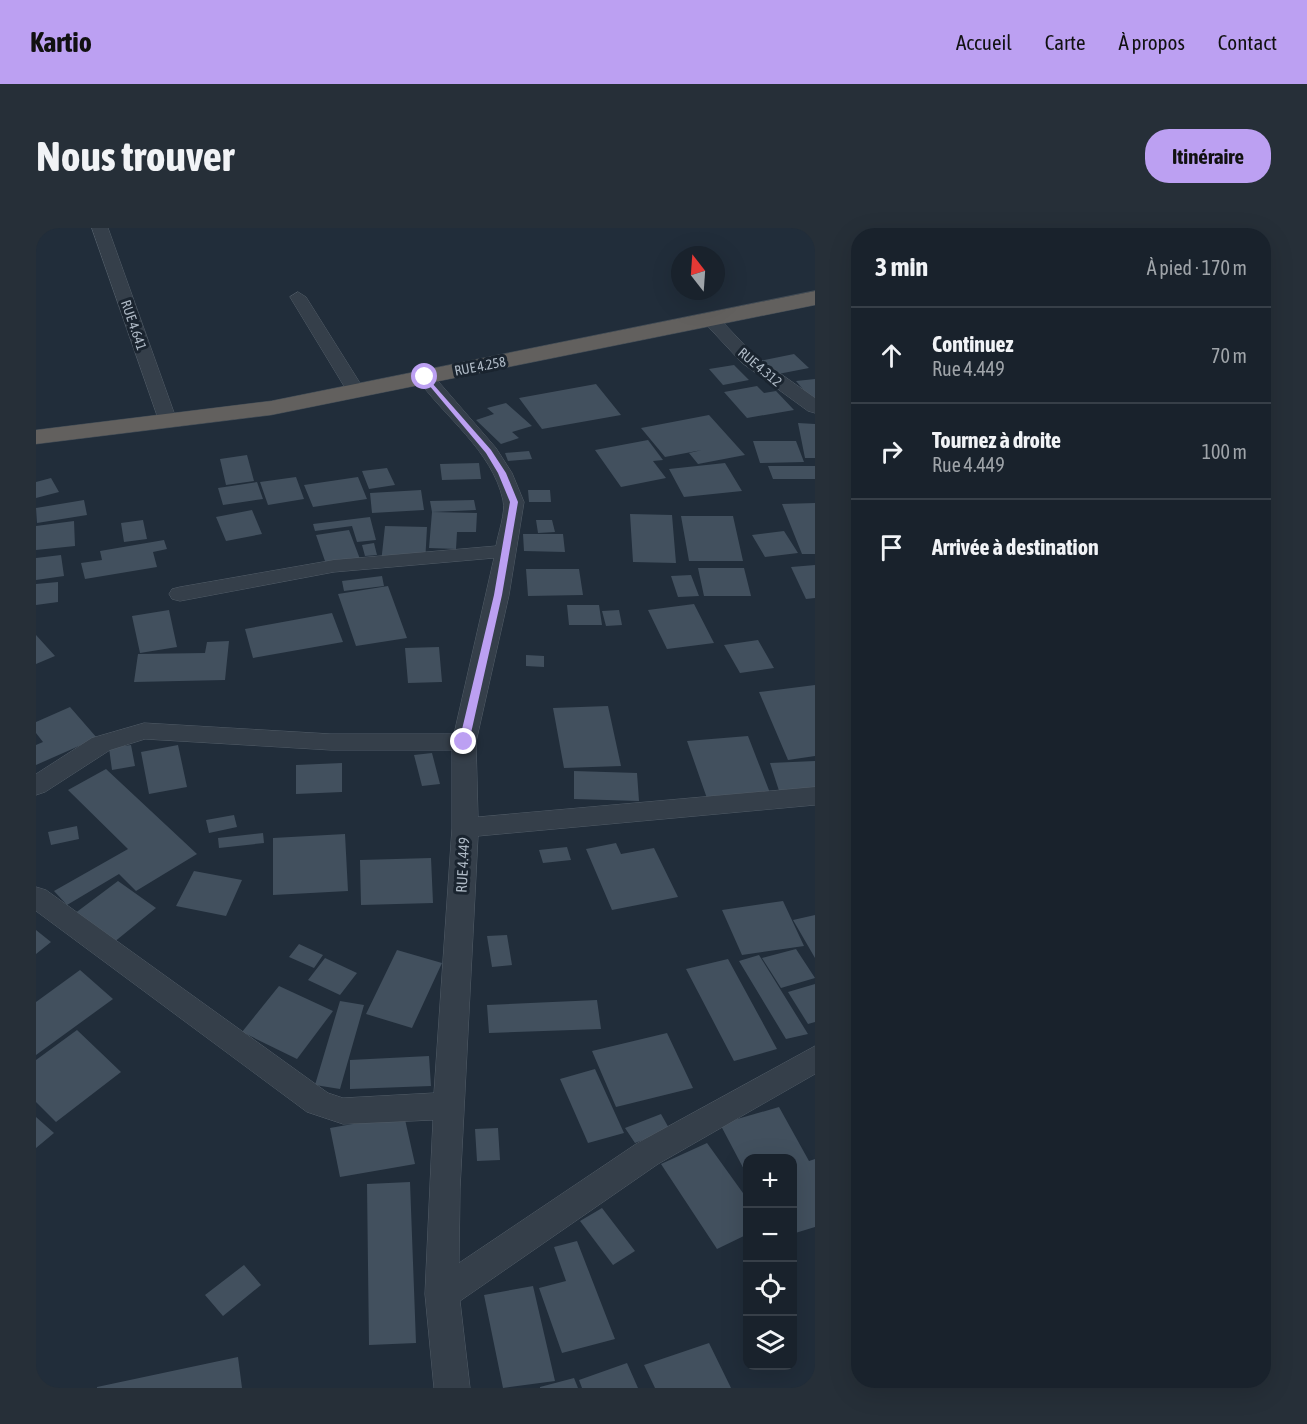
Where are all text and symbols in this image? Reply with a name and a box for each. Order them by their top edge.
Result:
text: Kartio [30,26,92,58]
text: Accueil [956,30,1012,54]
text: Carte [1045,30,1085,54]
text: À propos [1118,30,1185,54]
text: Contact [1218,30,1277,54]
button: Itinéraire [1145,129,1271,183]
text: Nous trouver [36,132,234,180]
north arrow [671,246,725,300]
text: 3 min [875,252,928,282]
text: À pied · 170 m [1147,256,1247,279]
street label: RUE 4.641 [118,298,150,352]
text: Continuez [932,331,1014,357]
icon: ahead [875,339,908,372]
street label: RUE 4.312 [735,344,785,390]
text: 70 m [1211,344,1247,367]
street label: RUE 4.258 [453,353,507,379]
text: Rue 4.449 [932,357,1005,380]
route start [411,363,437,389]
text: Tournez à droite [932,427,1061,453]
icon: right [875,435,908,468]
text: 100 m [1202,440,1247,463]
text: Rue 4.449 [932,453,1005,476]
icon: arrive [875,531,908,564]
text: Arrivée à destination [932,534,1099,560]
route end [450,728,476,754]
street label: RUE 4.449 [453,837,472,893]
map controls [743,1154,797,1370]
button: + [743,1154,797,1208]
button: − [743,1208,797,1262]
button: locate [743,1262,797,1316]
button: layers [743,1316,797,1370]

